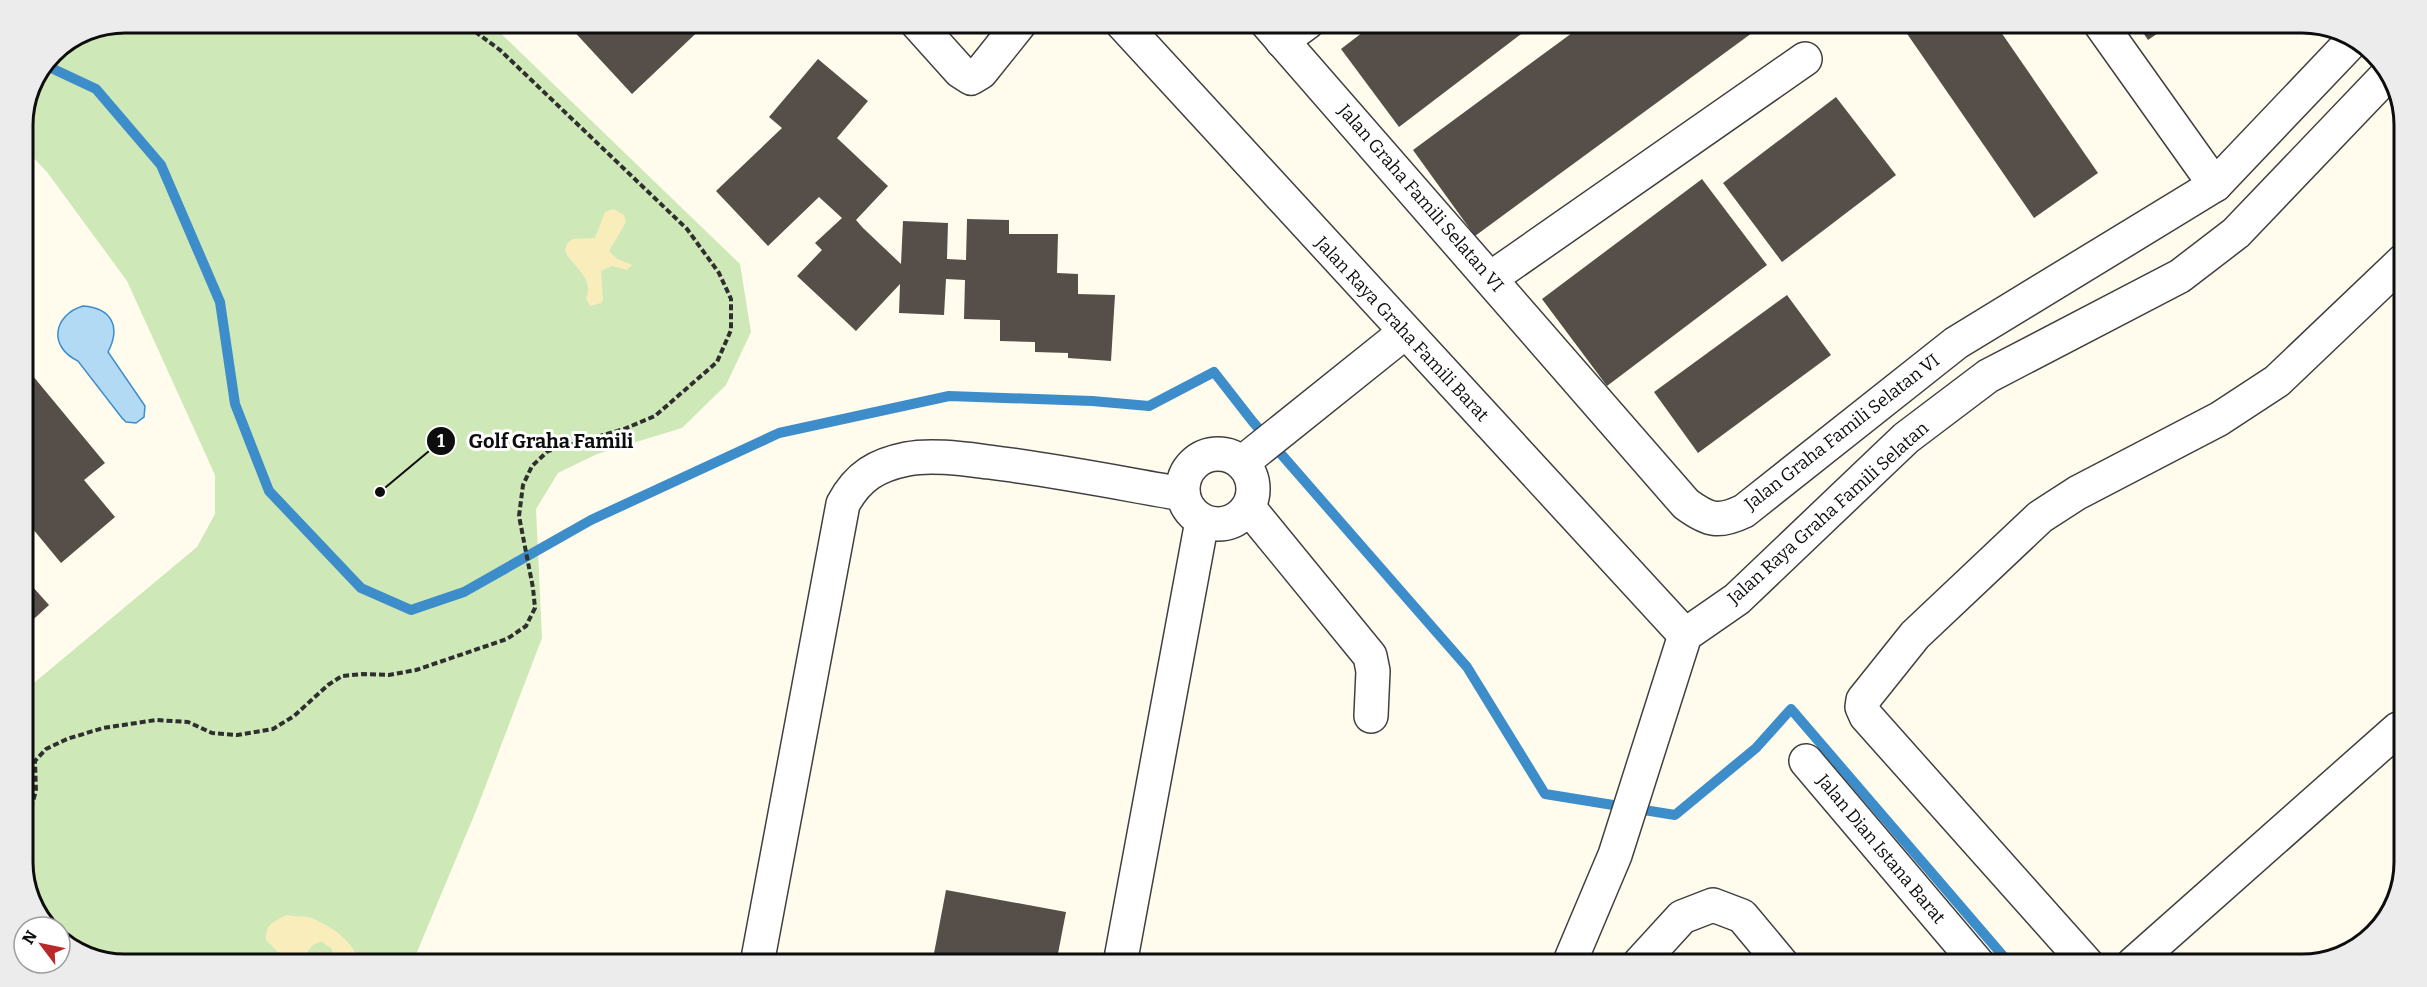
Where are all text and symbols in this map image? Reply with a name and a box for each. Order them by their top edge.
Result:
street label: Jalan Graha Famili Selatan VI [1333,99,1508,296]
street label: Jalan Raya Graha Famili Barat [1310,231,1494,426]
street label: Jalan Graha Famili Selatan VI [1739,349,1944,516]
street label: Jalan Raya Graha Famili Selatan [1722,417,1933,610]
callout: Golf Graha Famili [426,422,645,460]
text: Golf Graha Famili [469,429,634,453]
text: 1 [437,430,445,452]
street label: Jalan Dian Istana Barat [1811,769,1950,929]
north arrow [12,915,72,975]
text: N [18,927,41,948]

